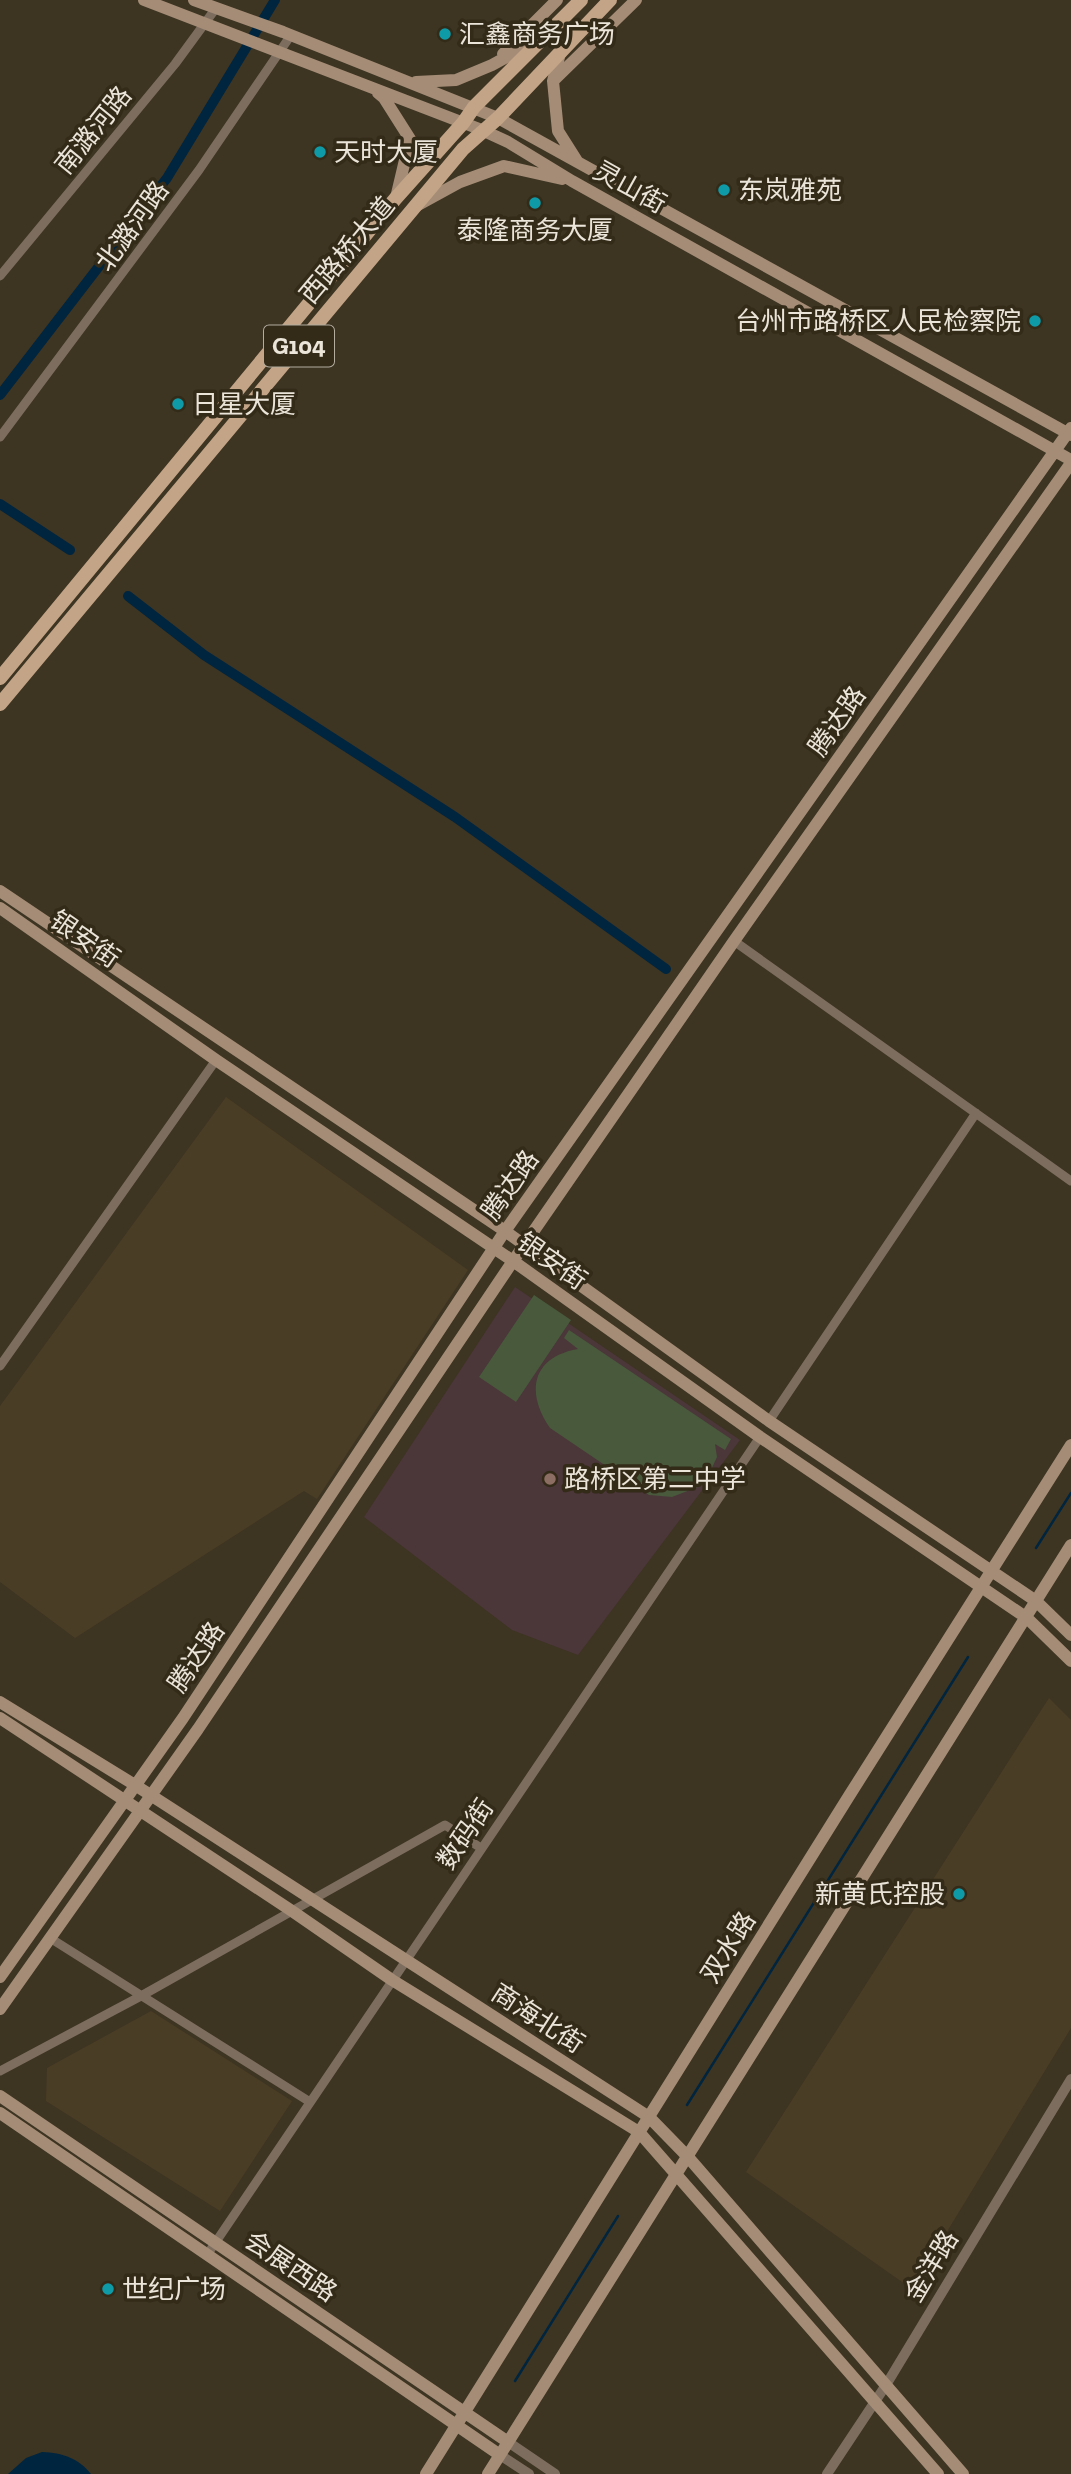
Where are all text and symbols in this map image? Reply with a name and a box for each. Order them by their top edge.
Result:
place label: 汇鑫商务广场 [459,18,615,50]
marker: 汇鑫商务广场 [437,26,453,42]
street label: 南潞河路 [48,80,138,180]
place label: 天时大厦 [334,136,438,168]
marker: 天时大厦 [312,144,328,160]
street label: 灵山街 [588,154,672,220]
place label: 东岚雅苑 [738,174,842,206]
street label: 北潞河路 [88,175,176,277]
marker: 东岚雅苑 [716,182,732,198]
street label: 西路桥大道 [293,190,401,310]
marker: 泰隆商务大厦 [527,195,543,211]
place label: 泰隆商务大厦 [457,214,613,246]
place label: 台州市路桥区人民检察院 [735,305,1021,337]
marker: 台州市路桥区人民检察院 [1027,313,1043,329]
road number: G104 [264,326,334,366]
place label: 日星大厦 [192,388,296,420]
marker: 日星大厦 [170,396,186,412]
street label: 腾达路 [802,680,872,762]
street label: 银安街 [44,904,126,974]
street label: 腾达路 [475,1144,545,1226]
street label: 银安街 [511,1226,593,1296]
place label: 路桥区第二中学 [564,1463,746,1495]
marker: 路桥区第二中学 [542,1471,558,1487]
street label: 腾达路 [161,1616,231,1698]
street label: 数码街 [430,1793,500,1875]
place label: 新黄氏控股 [815,1878,945,1910]
marker: 新黄氏控股 [951,1886,967,1902]
street label: 双水路 [694,1905,762,1989]
street label: 商海北街 [486,1976,590,2060]
street label: 会展西路 [239,2224,343,2308]
street label: 金洋路 [897,2224,965,2308]
place label: 世纪广场 [122,2273,226,2305]
marker: 世纪广场 [100,2281,116,2297]

